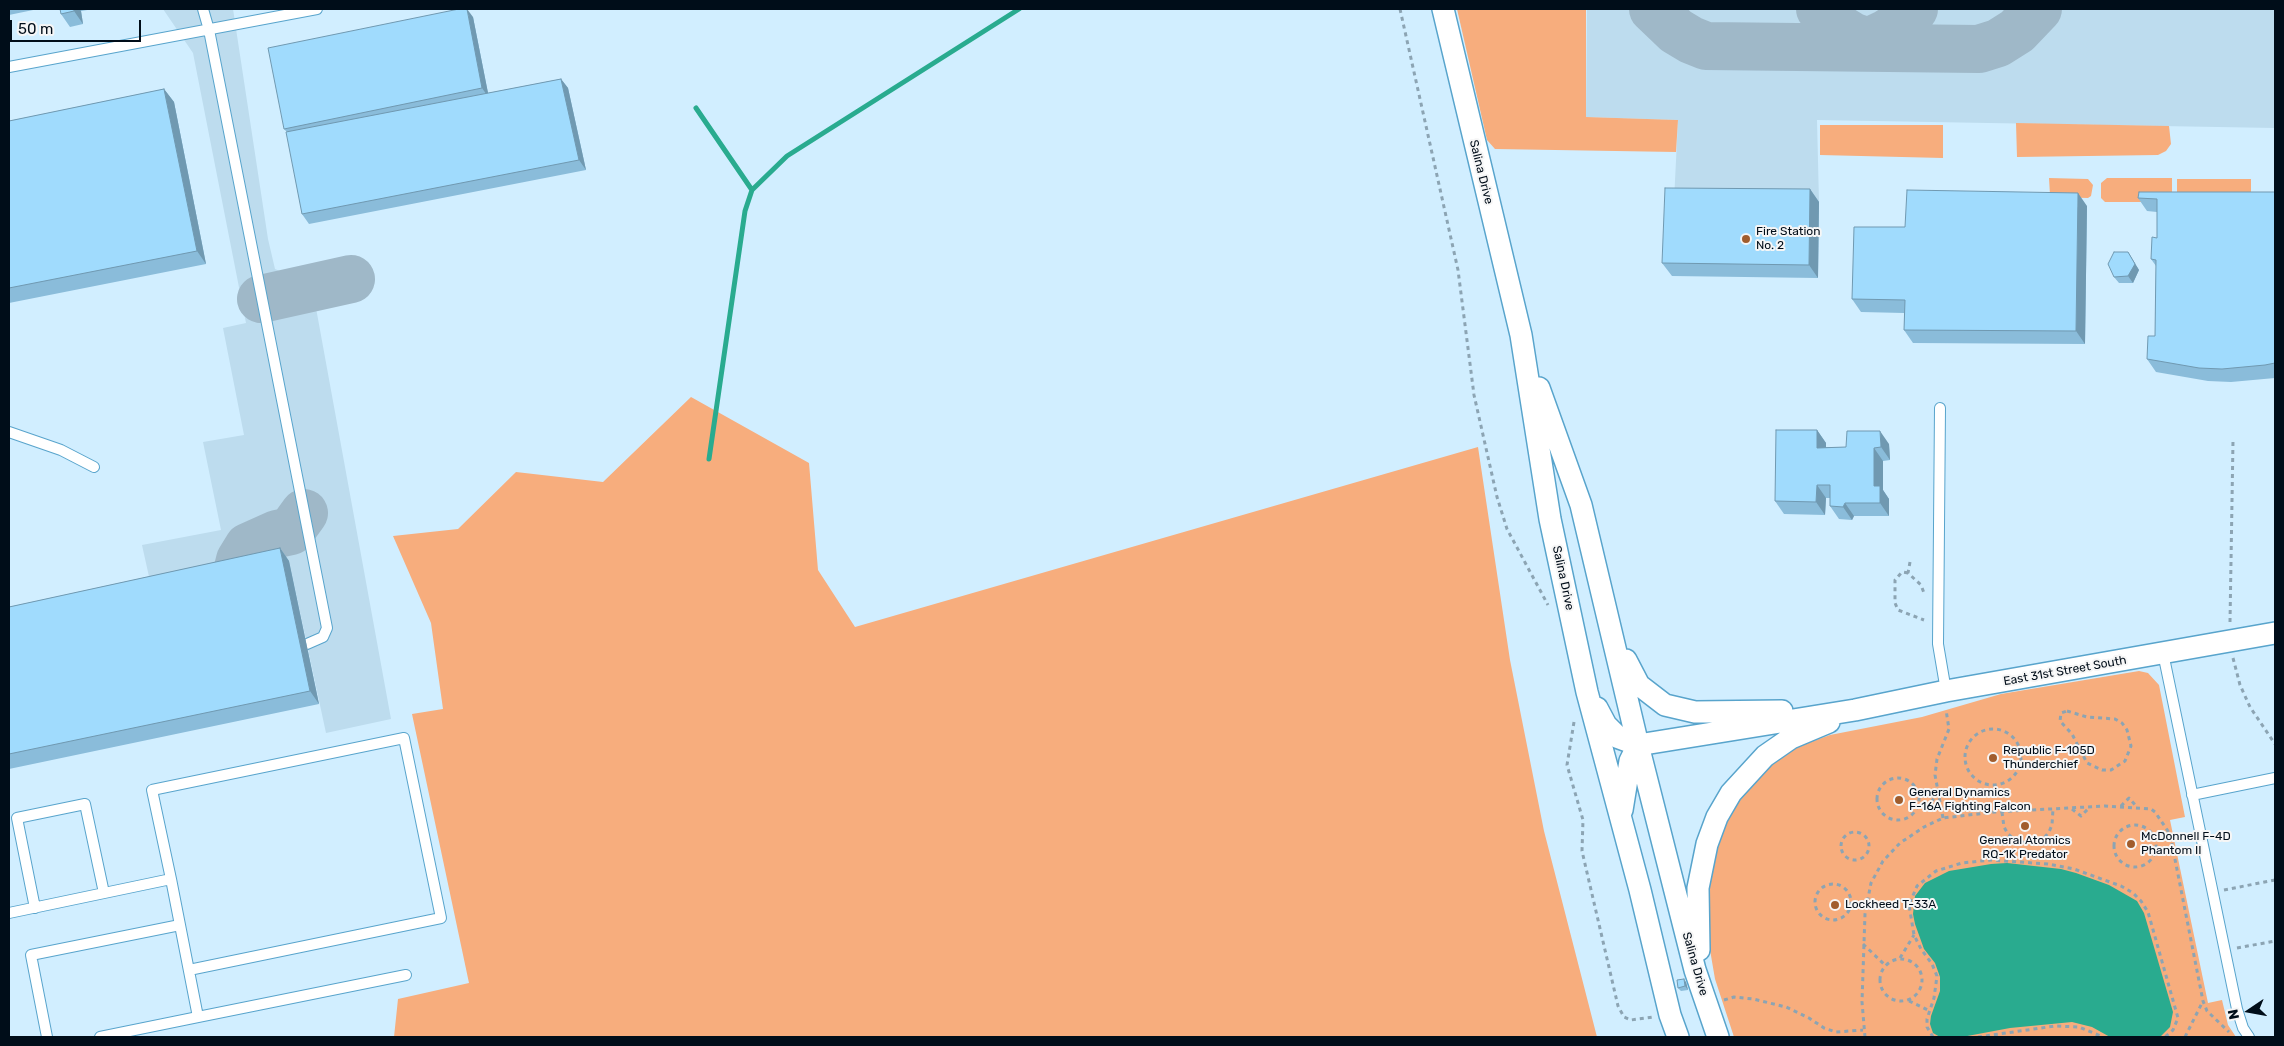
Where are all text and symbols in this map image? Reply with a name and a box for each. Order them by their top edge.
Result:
scale bar [12,10,144,42]
text: 50 m [18,20,53,38]
street label: Salina Drive [1466,138,1496,206]
place label: Fire Station No. 2 [1756,225,1820,253]
marker: Fire Station No. 2 [1740,233,1752,245]
street label: Salina Drive [1549,544,1577,612]
street label: East 31st Street South [2002,653,2128,689]
place label: Republic F-105D Thunderchief [2003,744,2095,772]
marker: Republic F-105D Thunderchief [1987,752,1999,764]
place label: General Dynamics F-16A Fighting Falcon [1909,786,2031,814]
marker: General Dynamics F-16A Fighting Falcon [1893,794,1905,806]
marker: General Atomics RQ-1K Predator [2019,820,2031,832]
place label: McDonnell F-4D Phantom II [2141,830,2231,858]
place label: General Atomics RQ-1K Predator [1979,834,2071,862]
marker: McDonnell F-4D Phantom II [2125,838,2137,850]
place label: Lockheed T-33A [1845,898,1936,912]
marker: Lockheed T-33A [1829,899,1841,911]
street label: Salina Drive [1679,930,1711,998]
north arrow [2224,986,2274,1036]
text: N [2224,1008,2243,1021]

